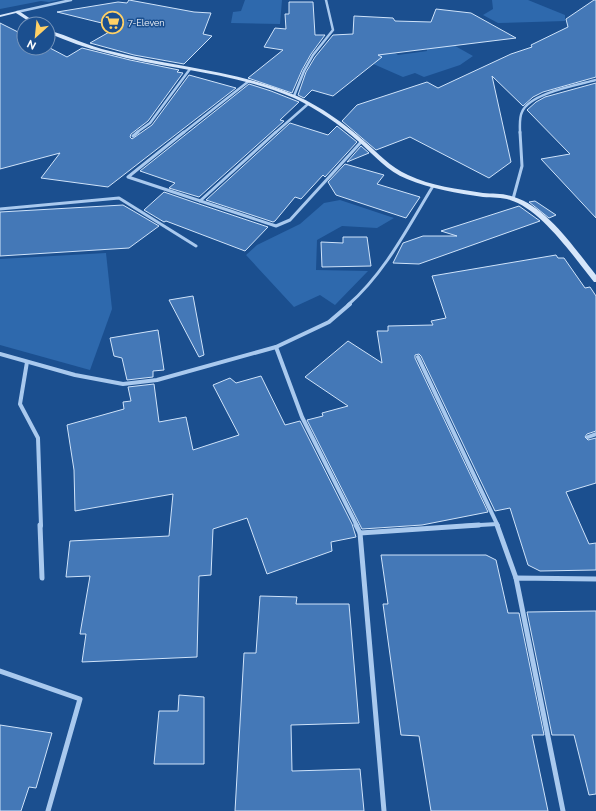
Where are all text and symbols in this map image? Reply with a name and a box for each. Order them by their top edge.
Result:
supermarket icon: 7-Eleven [99,10,125,36]
north arrow [16,16,56,56]
place label: 7-Eleven [128,18,165,28]
text: N [25,37,38,52]

